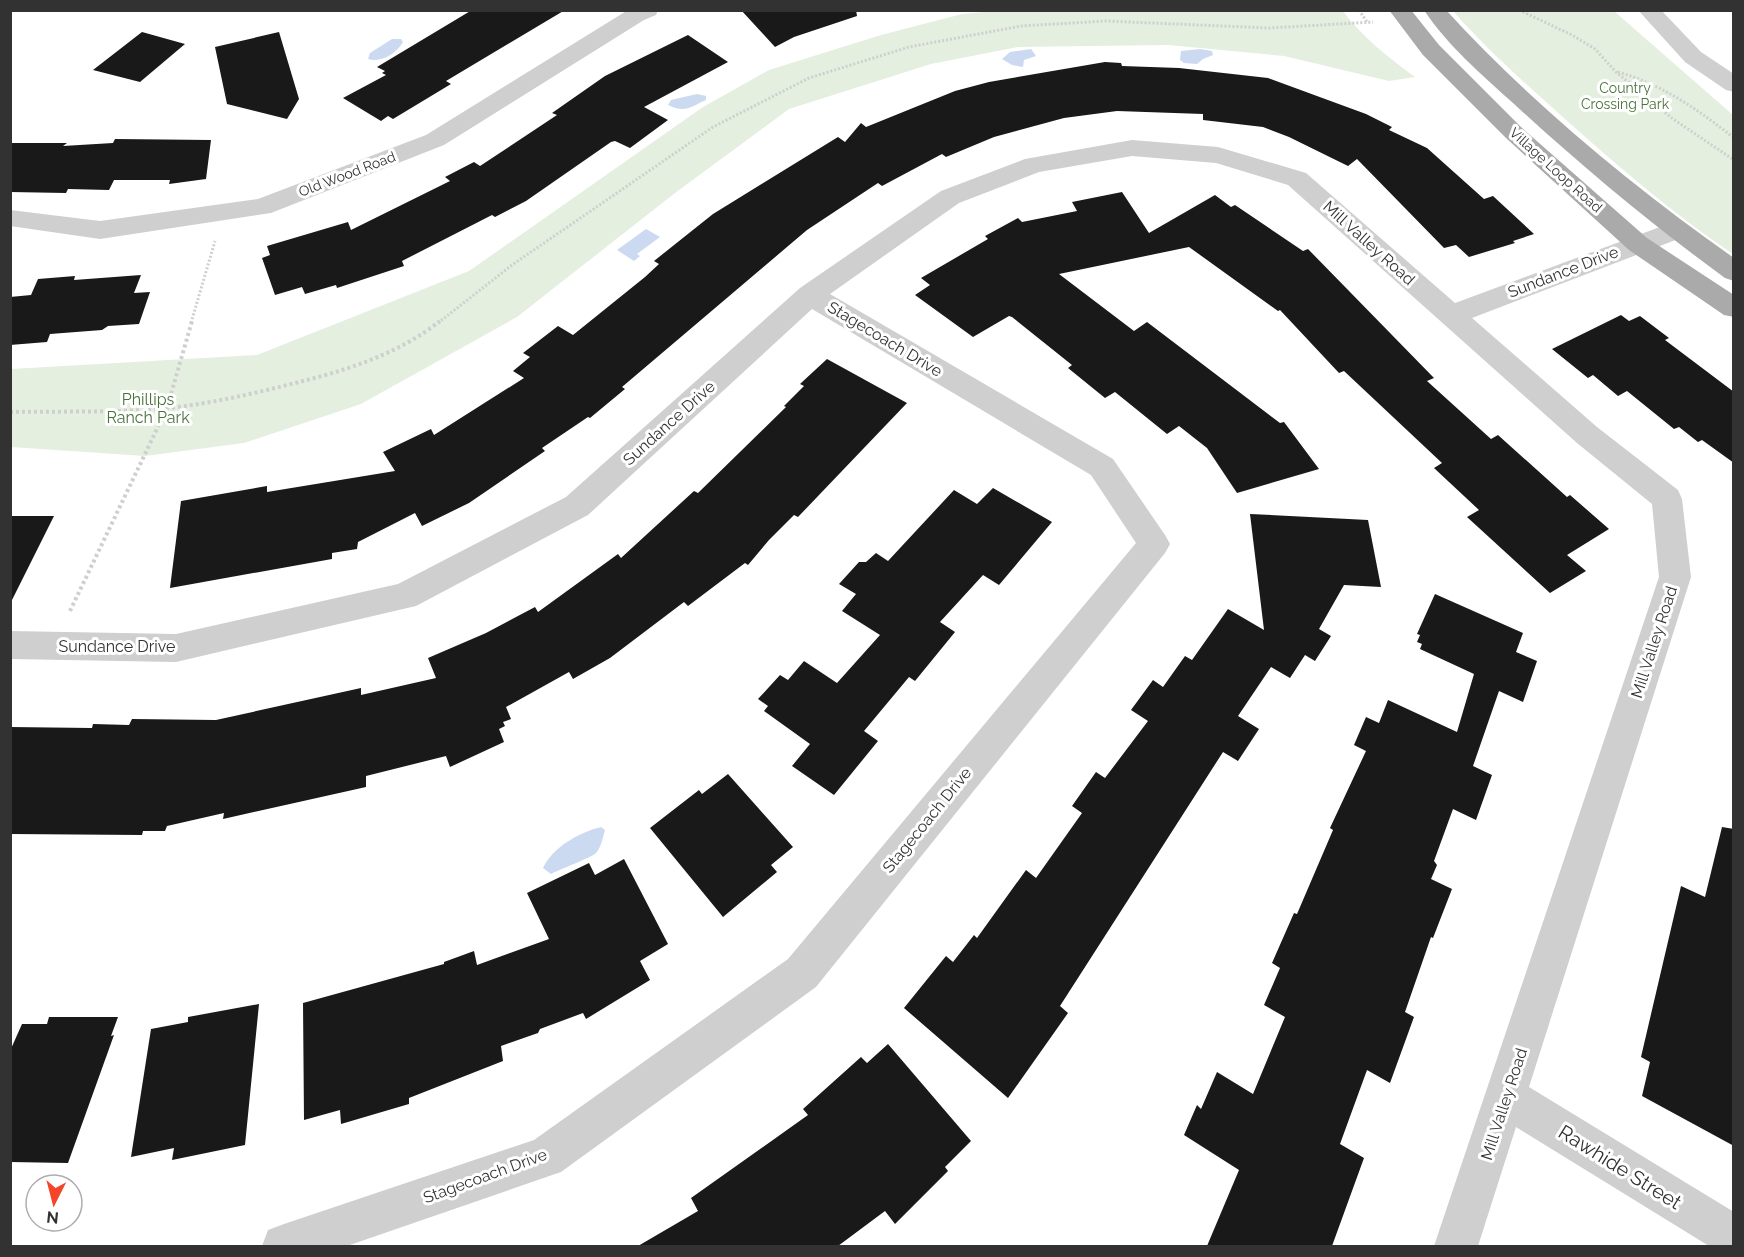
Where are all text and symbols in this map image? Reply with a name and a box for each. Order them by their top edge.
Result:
park label: Country Crossing Park [1581,80,1670,112]
street label: Village Loop Road [1507,124,1605,216]
street label: Old Wood Road [296,148,398,200]
street label: Mill Valley Road [1319,197,1419,289]
street label: Sundance Drive [1505,242,1621,302]
street label: Stagecoach Drive [824,297,946,381]
street label: Sundance Drive [619,377,719,469]
park label: Phillips Ranch Park [106,390,190,427]
street label: Mill Valley Road [1627,584,1681,700]
street label: Sundance Drive [59,637,175,656]
street label: Stagecoach Drive [879,763,975,877]
street label: Mill Valley Road [1477,1046,1531,1162]
street label: Rawhide Street [1554,1120,1686,1215]
street label: Stagecoach Drive [421,1145,549,1207]
north arrow [24,1173,84,1233]
text: N [45,1207,60,1228]

